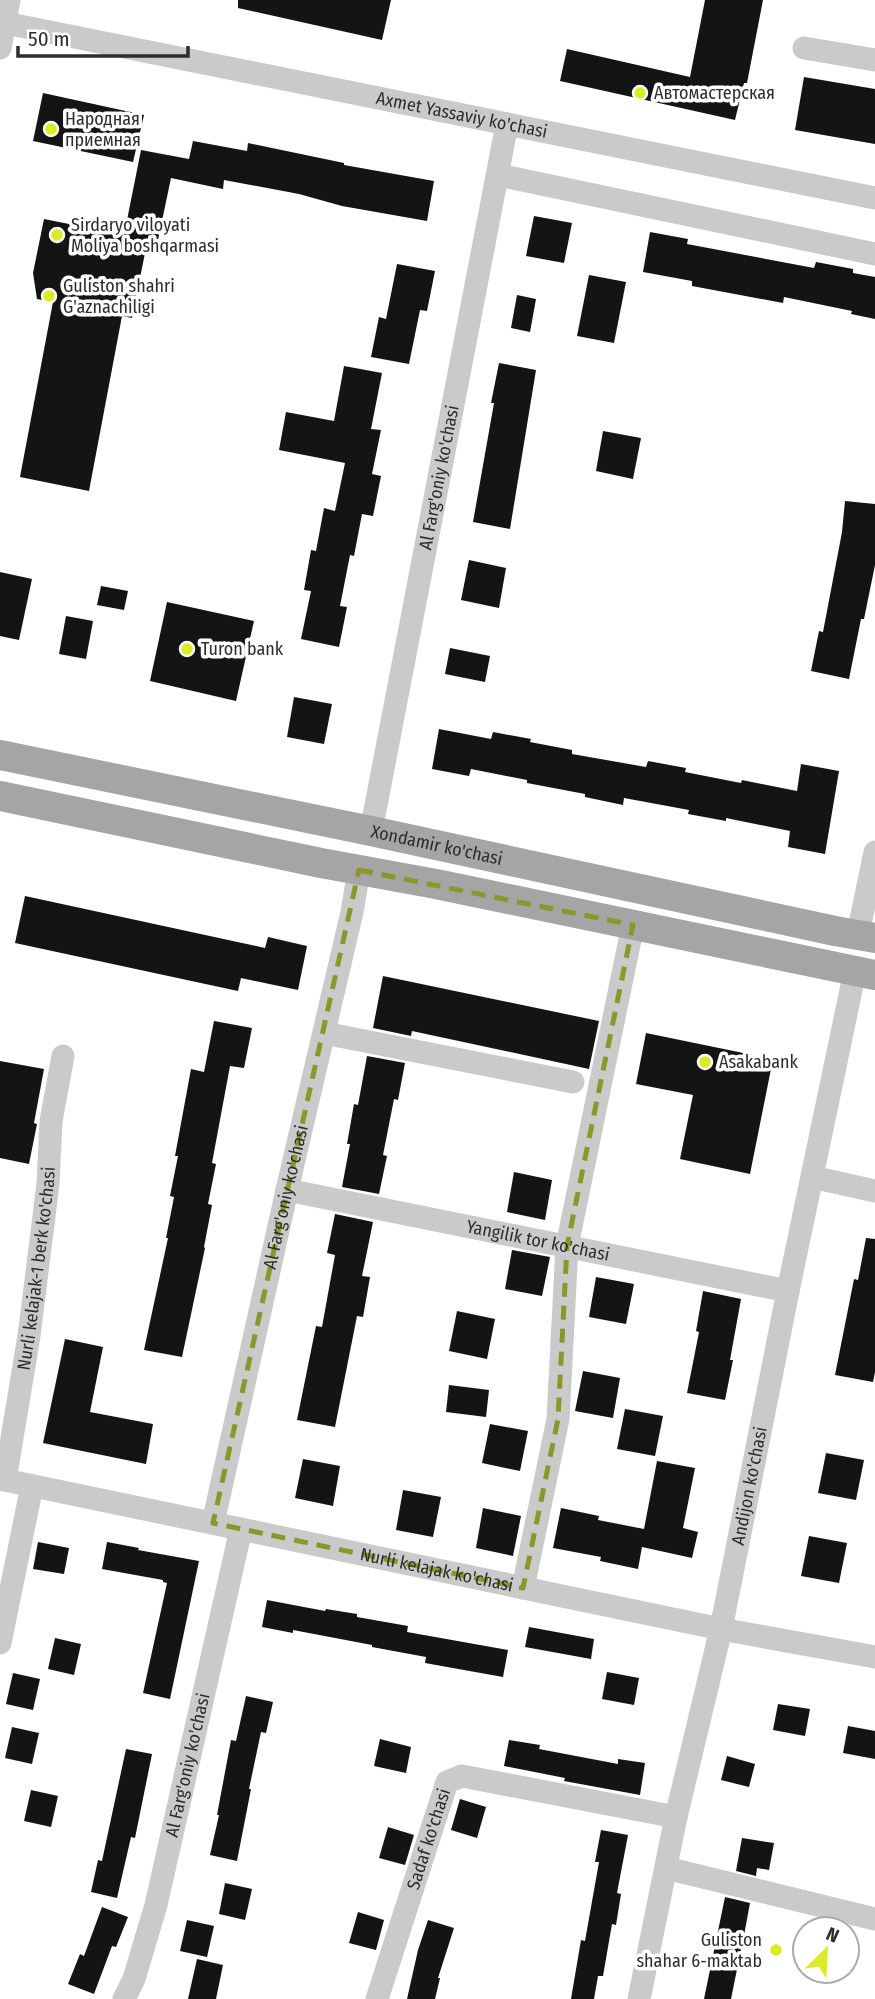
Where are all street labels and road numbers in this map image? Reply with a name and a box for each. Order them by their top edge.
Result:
street label: Axmet Yassaviy ko'chasi [374,87,549,143]
street label: Al Farg'oniy ko'chasi [414,403,464,552]
street label: Xondamir ko'chasi [369,820,505,870]
street label: Al Farg'oniy ko'chasi [259,1123,313,1271]
street label: Nurli kelajak-1 berk ko'chasi [12,1166,60,1372]
street label: Yangilik tor ko'chasi [464,1215,611,1266]
street label: Andijon ko'chasi [727,1425,772,1547]
street label: Nurli kelajak ko'chasi [358,1543,515,1596]
street label: Al Farg'oniy ko'chasi [161,1691,215,1839]
street label: Sadaf ko'chasi [402,1786,455,1893]

